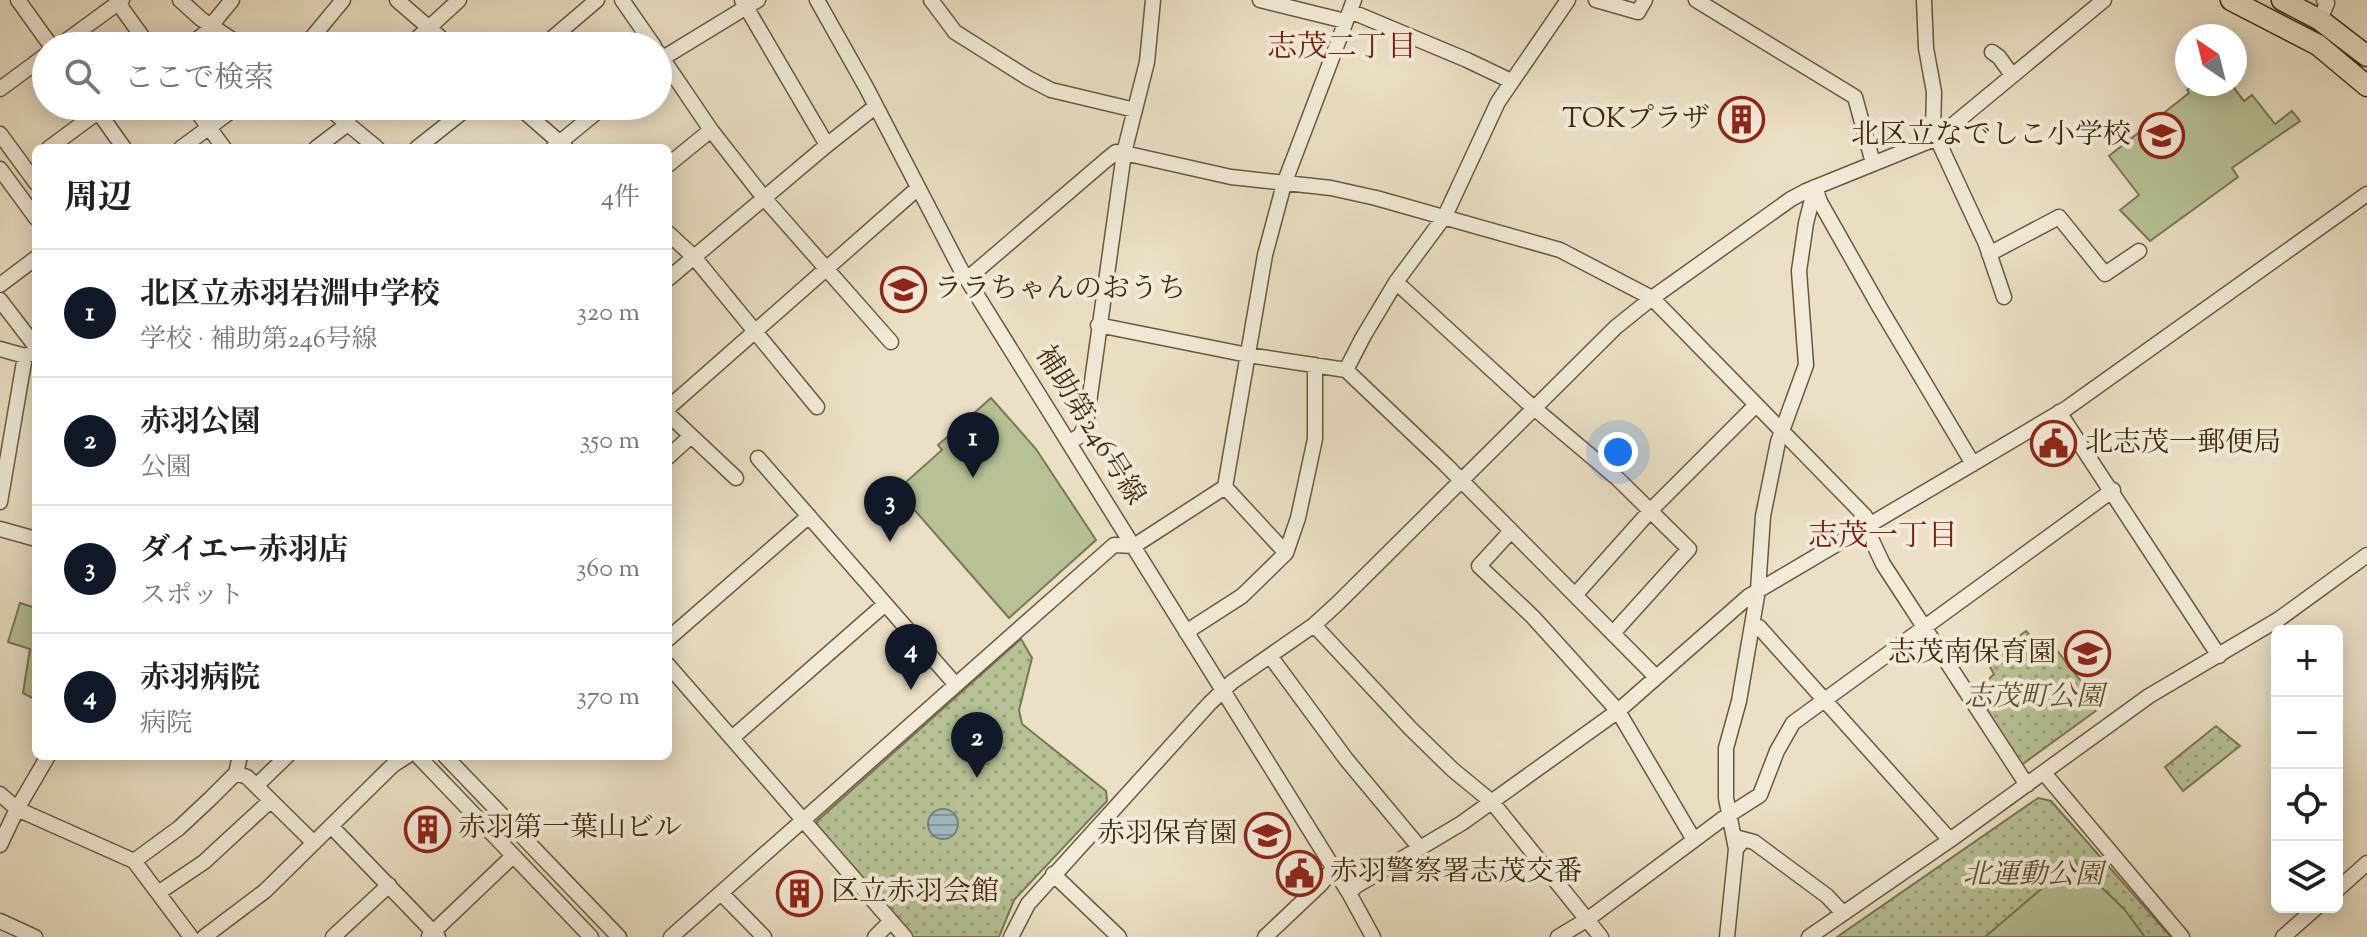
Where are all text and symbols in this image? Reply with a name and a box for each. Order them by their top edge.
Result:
north arrow [2175,24,2247,96]
district label: 志茂二丁目 [1267,27,1417,70]
search box [32,32,672,120]
icon: search [60,54,104,98]
text: ここで検索 [124,58,274,101]
building icon: TOKプラザ [1717,96,1765,144]
place label: TOKプラザ [1562,100,1710,140]
school or university icon: 北区立なでしこ小学校 [2138,112,2186,160]
place label: 北区立なでしこ小学校 [1851,116,2131,156]
text: 周辺 [64,175,132,224]
text: 4件 [601,180,640,217]
school or university icon: ララちゃんのおうち [879,266,927,314]
place label: ララちゃんのおうち [934,270,1186,310]
text: 北区立赤羽岩淵中学校 [140,274,440,317]
text: 1 [86,295,94,332]
text: 320 m [577,295,640,332]
text: 学校 · 補助第246号線 [140,322,378,359]
street label: 補助第246号線 [1024,339,1154,513]
text: 赤羽公園 [140,402,260,445]
pin: 1 [947,412,999,478]
public building icon: 北志茂一郵便局 [2030,420,2078,468]
text: 2 [84,423,96,460]
text: 350 m [580,423,640,460]
place label: 北志茂一郵便局 [2085,424,2281,464]
your location [1598,432,1638,472]
text: 公園 [140,450,192,487]
pin: 3 [864,476,916,542]
district label: 志茂一丁目 [1808,516,1958,559]
text: ダイエー赤羽店 [140,530,348,573]
text: 3 [85,551,95,588]
text: 360 m [576,551,640,588]
text: スポット [140,578,244,615]
pin: 4 [885,624,937,690]
map controls [2271,625,2343,913]
button: + [2271,625,2343,697]
school or university icon: 志茂南保育園 [2063,630,2111,678]
place label: 志茂南保育園 [1888,634,2056,674]
text: 赤羽病院 [140,658,260,701]
park label: 志茂町公園 [1964,678,2108,718]
text: 4 [83,679,97,716]
text: 370 m [576,679,640,716]
button: − [2271,697,2343,769]
text: 病院 [140,706,192,743]
pin: 2 [951,712,1003,778]
button: locate [2271,769,2343,841]
building icon: 赤羽第一葉山ビル [403,805,451,853]
place label: 赤羽第一葉山ビル [458,809,682,849]
school or university icon: 赤羽保育園 [1244,811,1292,859]
place label: 赤羽保育園 [1097,815,1237,855]
button: layers [2271,841,2343,913]
public building icon: 赤羽警察署志茂交番 [1275,849,1323,897]
place label: 赤羽警察署志茂交番 [1330,853,1582,893]
park label: 北運動公園 [1963,856,2107,896]
building icon: 区立赤羽会館 [776,869,824,917]
place label: 区立赤羽会館 [831,873,999,913]

